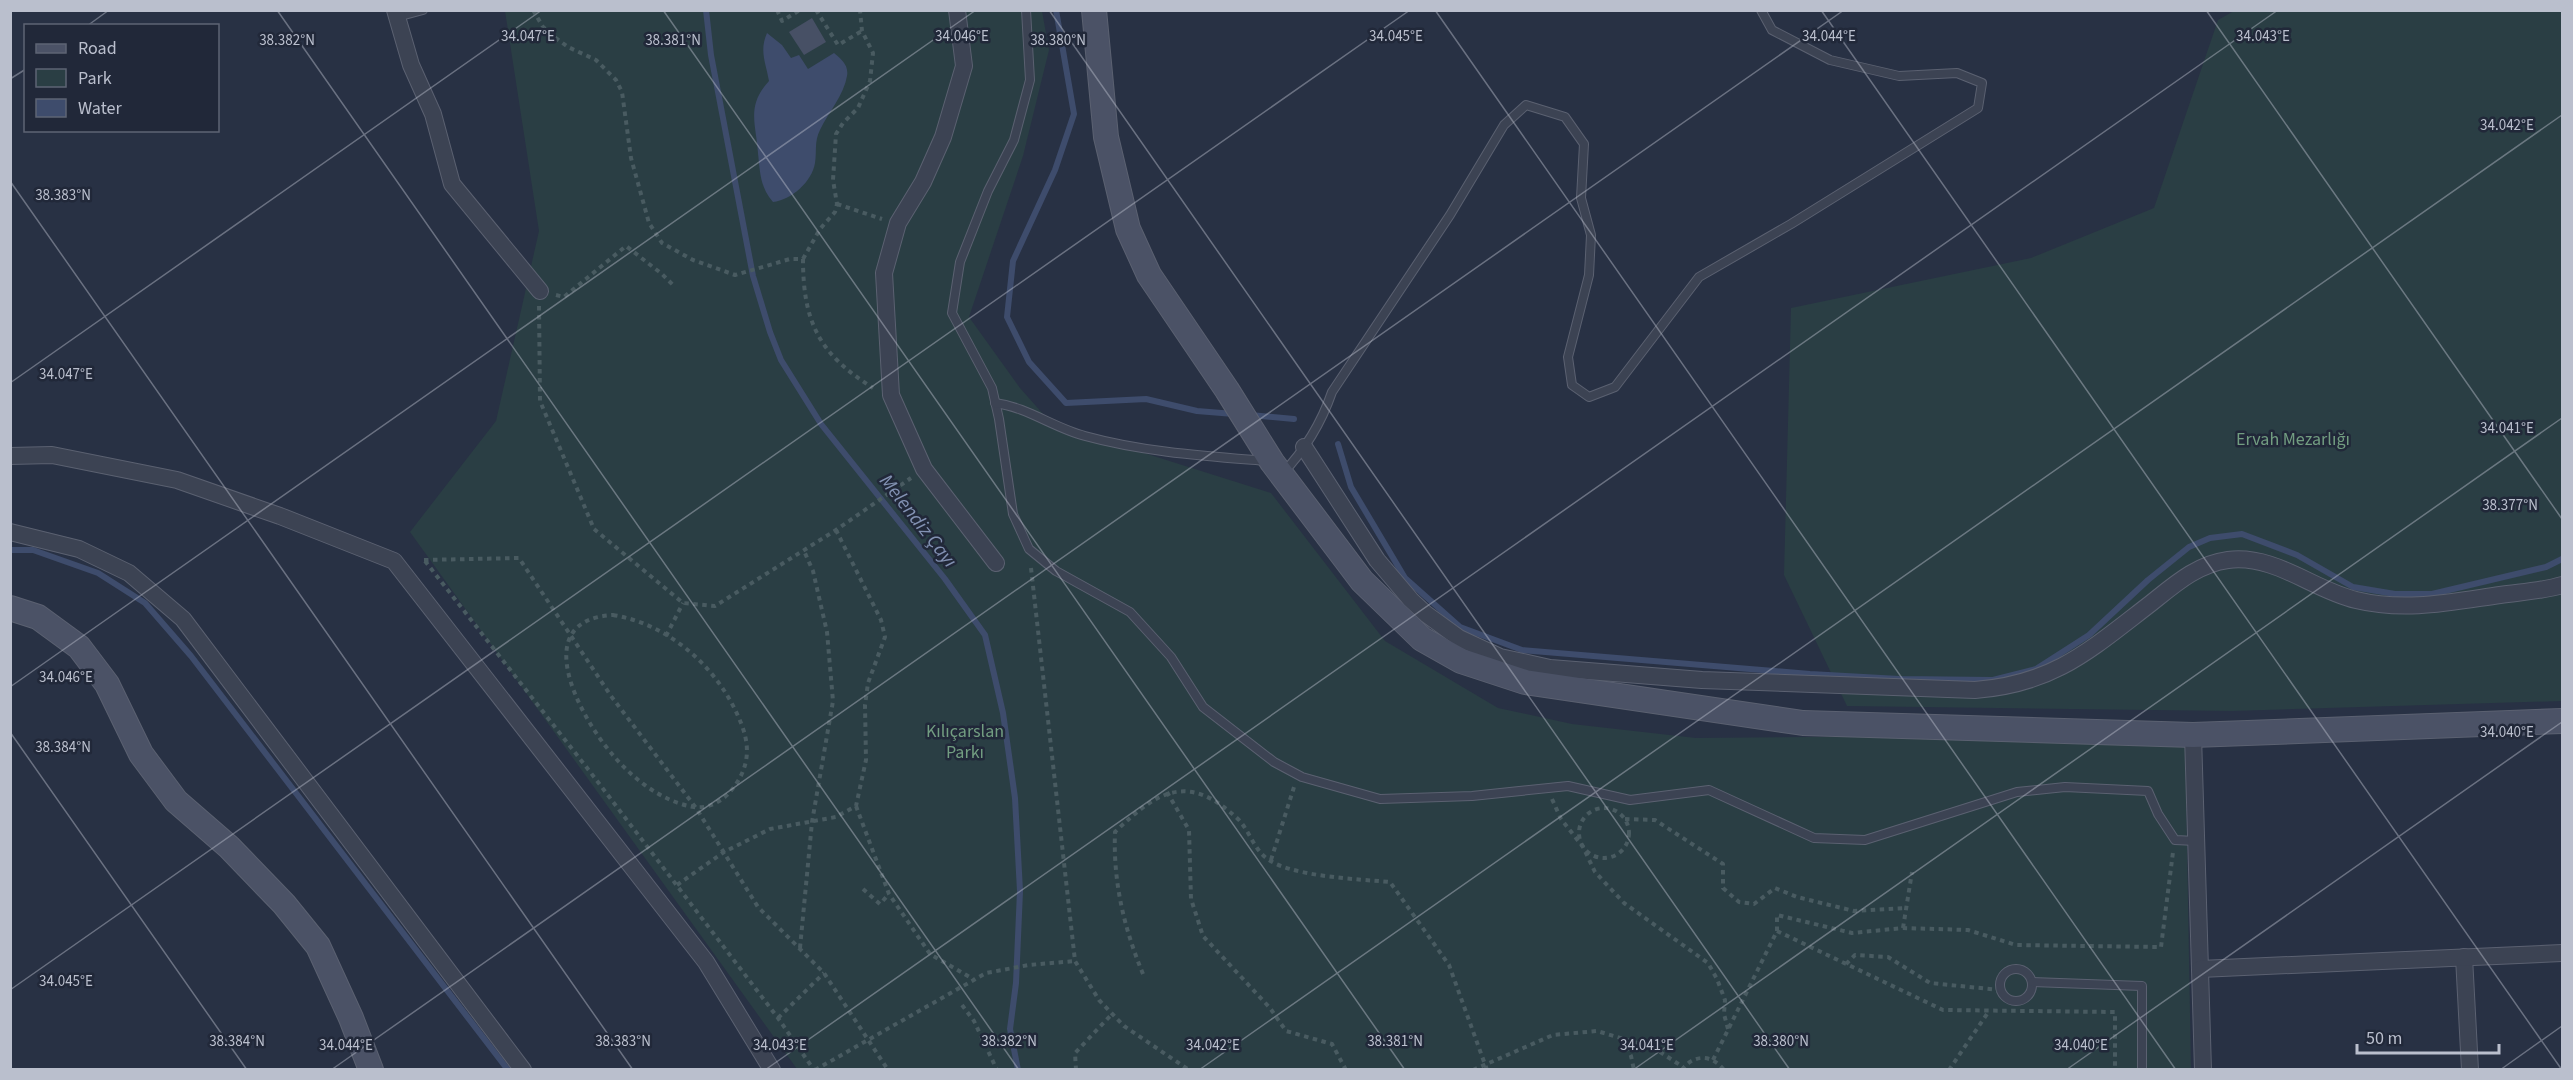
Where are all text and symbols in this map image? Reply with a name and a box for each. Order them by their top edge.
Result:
legend [24,24,219,132]
text: 34.047°E [501,26,555,47]
text: 34.046°E [935,26,989,47]
text: 34.045°E [1369,26,1423,47]
text: 34.044°E [1802,26,1856,47]
text: 34.043°E [2236,26,2290,47]
text: 38.382°N [259,30,315,51]
text: 38.381°N [645,30,701,51]
text: 38.380°N [1030,30,1086,51]
text: Road [78,36,117,61]
text: Park [78,66,112,91]
text: Water [78,96,122,121]
text: 34.042°E [2480,115,2534,136]
text: 38.383°N [35,185,91,206]
text: 34.047°E [39,364,93,385]
text: 34.041°E [2480,418,2534,439]
park label: Ervah Mezarlığı [2236,427,2350,452]
water label: Melendiz Çayı [873,468,964,574]
text: 38.377°N [2482,495,2538,516]
text: 34.046°E [39,667,93,688]
park label: Kılıçarslan Parkı [926,719,1004,765]
text: 34.040°E [2480,722,2534,743]
text: 38.384°N [35,737,91,758]
text: 34.045°E [39,971,93,992]
scale bar [2357,1017,2500,1055]
text: 50 m [2366,1026,2402,1051]
text: 38.384°N [209,1031,265,1052]
text: 38.383°N [595,1031,651,1052]
text: 38.382°N [981,1031,1037,1052]
text: 38.381°N [1367,1031,1423,1052]
text: 38.380°N [1753,1031,1809,1052]
text: 34.044°E [319,1035,373,1056]
text: 34.043°E [753,1035,807,1056]
text: 34.042°E [1186,1035,1240,1056]
text: 34.041°E [1620,1035,1674,1056]
text: 34.040°E [2054,1035,2108,1056]

